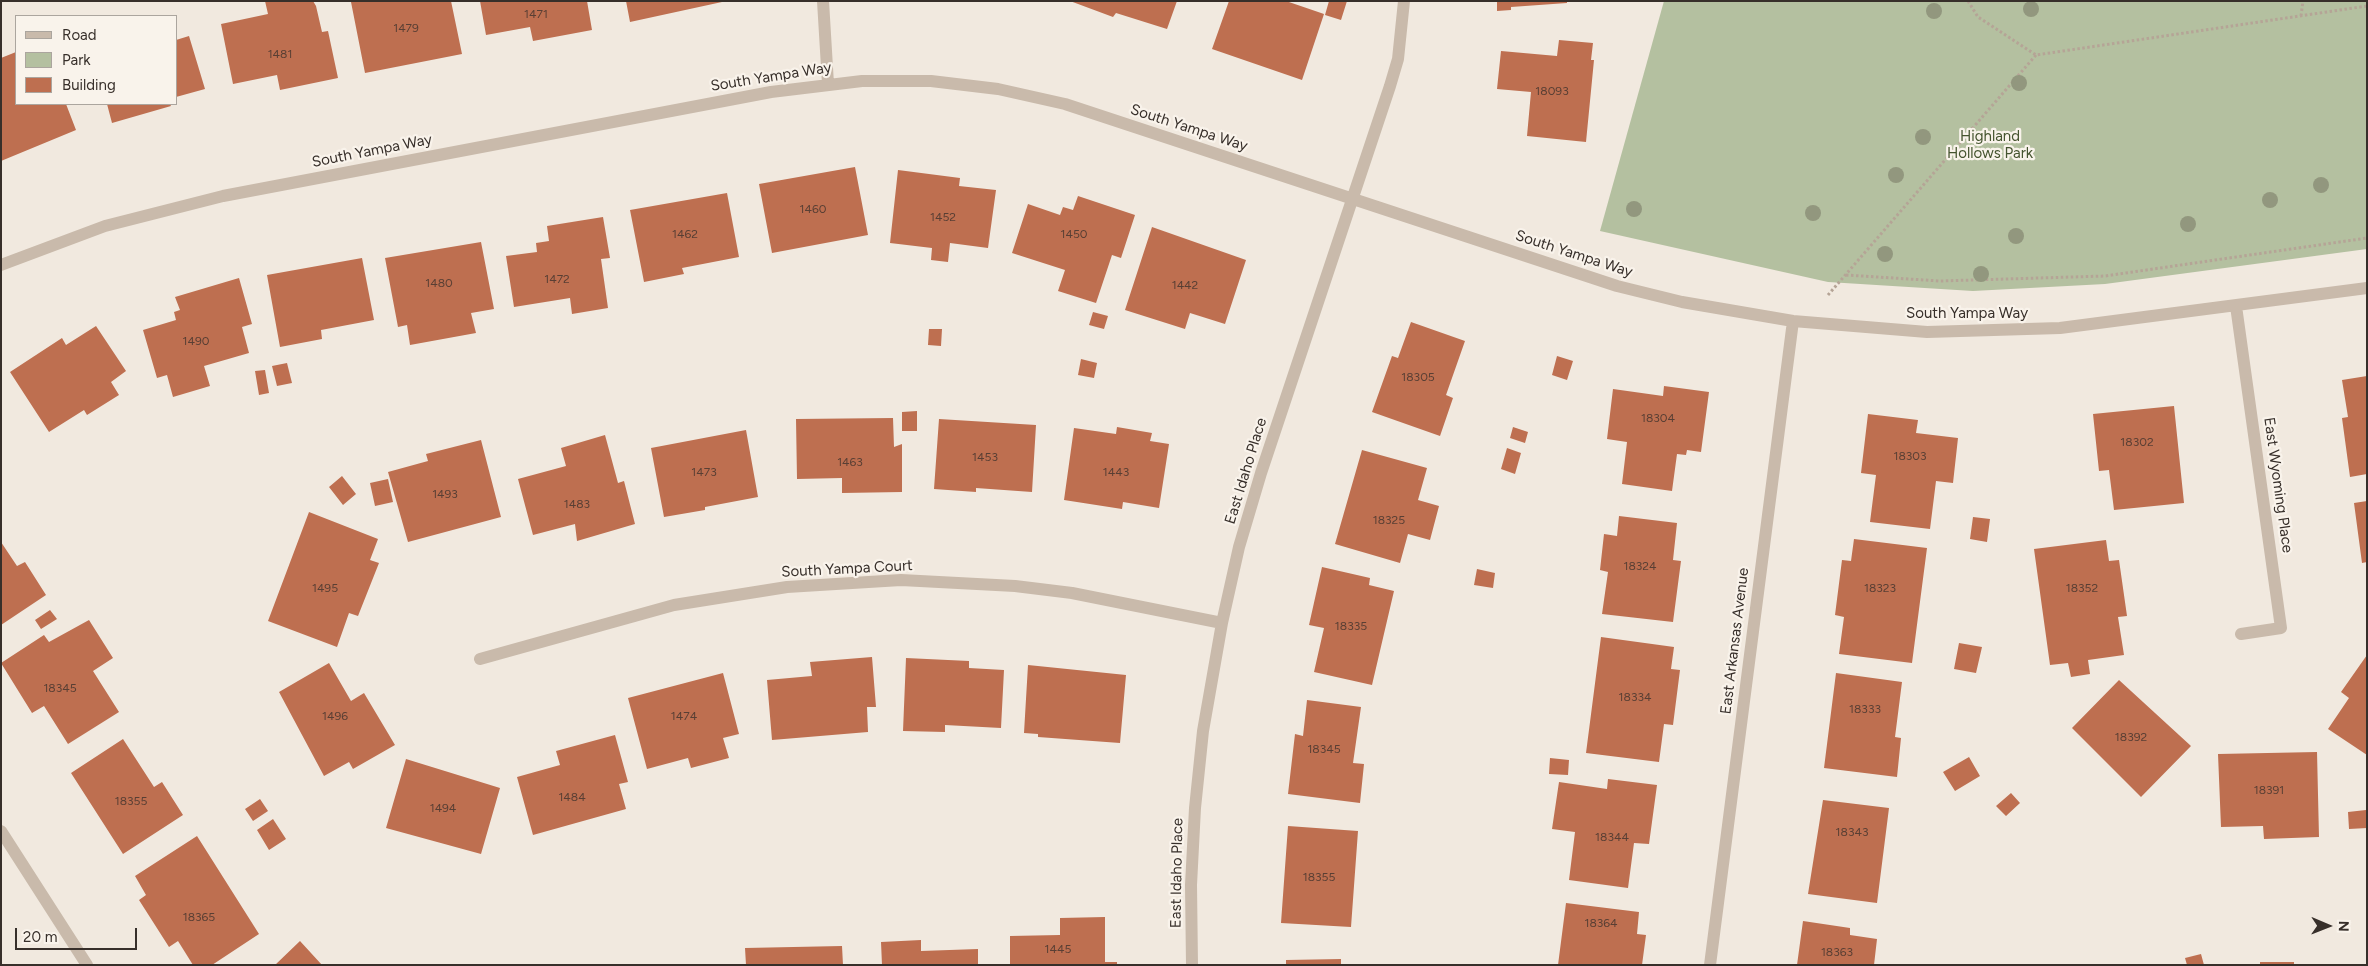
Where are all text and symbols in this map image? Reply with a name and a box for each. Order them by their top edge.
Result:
house number: 1471 [524,7,548,21]
legend [15,15,178,105]
house number: 1479 [393,21,419,35]
text: Road [62,26,97,44]
house number: 1481 [268,47,292,61]
text: Park [62,51,91,69]
street label: South Yampa Way [709,59,833,95]
text: Building [62,76,116,94]
house number: 18093 [1535,84,1569,98]
street label: South Yampa Way [1128,101,1250,155]
park label: Highland Hollows Park [1947,128,2033,163]
street label: South Yampa Way [310,131,434,171]
house number: 1460 [800,202,826,216]
house number: 1452 [930,210,956,224]
house number: 1462 [672,227,698,241]
house number: 1450 [1061,227,1087,241]
street label: South Yampa Way [1513,227,1635,281]
house number: 1472 [544,272,570,286]
house number: 1480 [425,276,453,290]
house number: 1442 [1172,278,1198,292]
street label: South Yampa Way [1906,305,2028,323]
house number: 1490 [183,334,209,348]
house number: 18305 [1401,370,1435,384]
house number: 18304 [1641,411,1675,425]
street label: East Idaho Place [1221,416,1271,526]
street label: East Wyoming Place [2260,416,2296,554]
house number: 18302 [2120,435,2154,449]
house number: 18303 [1893,449,1927,463]
house number: 1453 [972,450,998,464]
house number: 1463 [837,455,863,469]
house number: 1473 [691,465,717,479]
house number: 1443 [1103,465,1129,479]
house number: 1493 [432,487,458,501]
house number: 1483 [564,497,590,511]
house number: 18325 [1373,513,1405,527]
street label: South Yampa Court [781,557,913,581]
house number: 18324 [1623,559,1657,573]
street label: East Arkansas Avenue [1717,567,1753,715]
house number: 1495 [312,581,338,595]
house number: 18323 [1864,581,1896,595]
house number: 18352 [2066,581,2098,595]
house number: 18335 [1335,619,1367,633]
house number: 18345 [43,681,77,695]
house number: 18334 [1619,690,1651,704]
house number: 18333 [1849,702,1881,716]
house number: 1496 [322,709,348,723]
house number: 1474 [671,709,697,723]
house number: 18392 [2115,730,2147,744]
house number: 18345 [1307,742,1341,756]
house number: 18391 [2254,783,2284,797]
house number: 1484 [558,790,586,804]
house number: 18355 [115,794,147,808]
house number: 1494 [430,801,456,815]
street label: East Idaho Place [1167,818,1187,928]
house number: 18343 [1836,825,1868,839]
house number: 18344 [1595,830,1629,844]
house number: 18355 [1303,870,1335,884]
north arrow [2303,901,2353,951]
house number: 18365 [183,910,215,924]
house number: 18364 [1584,916,1618,930]
scale bar [18,918,140,950]
text: N [2335,921,2352,932]
text: 20 m [23,928,57,946]
house number: 1445 [1045,942,1071,956]
house number: 18363 [1821,945,1853,959]

